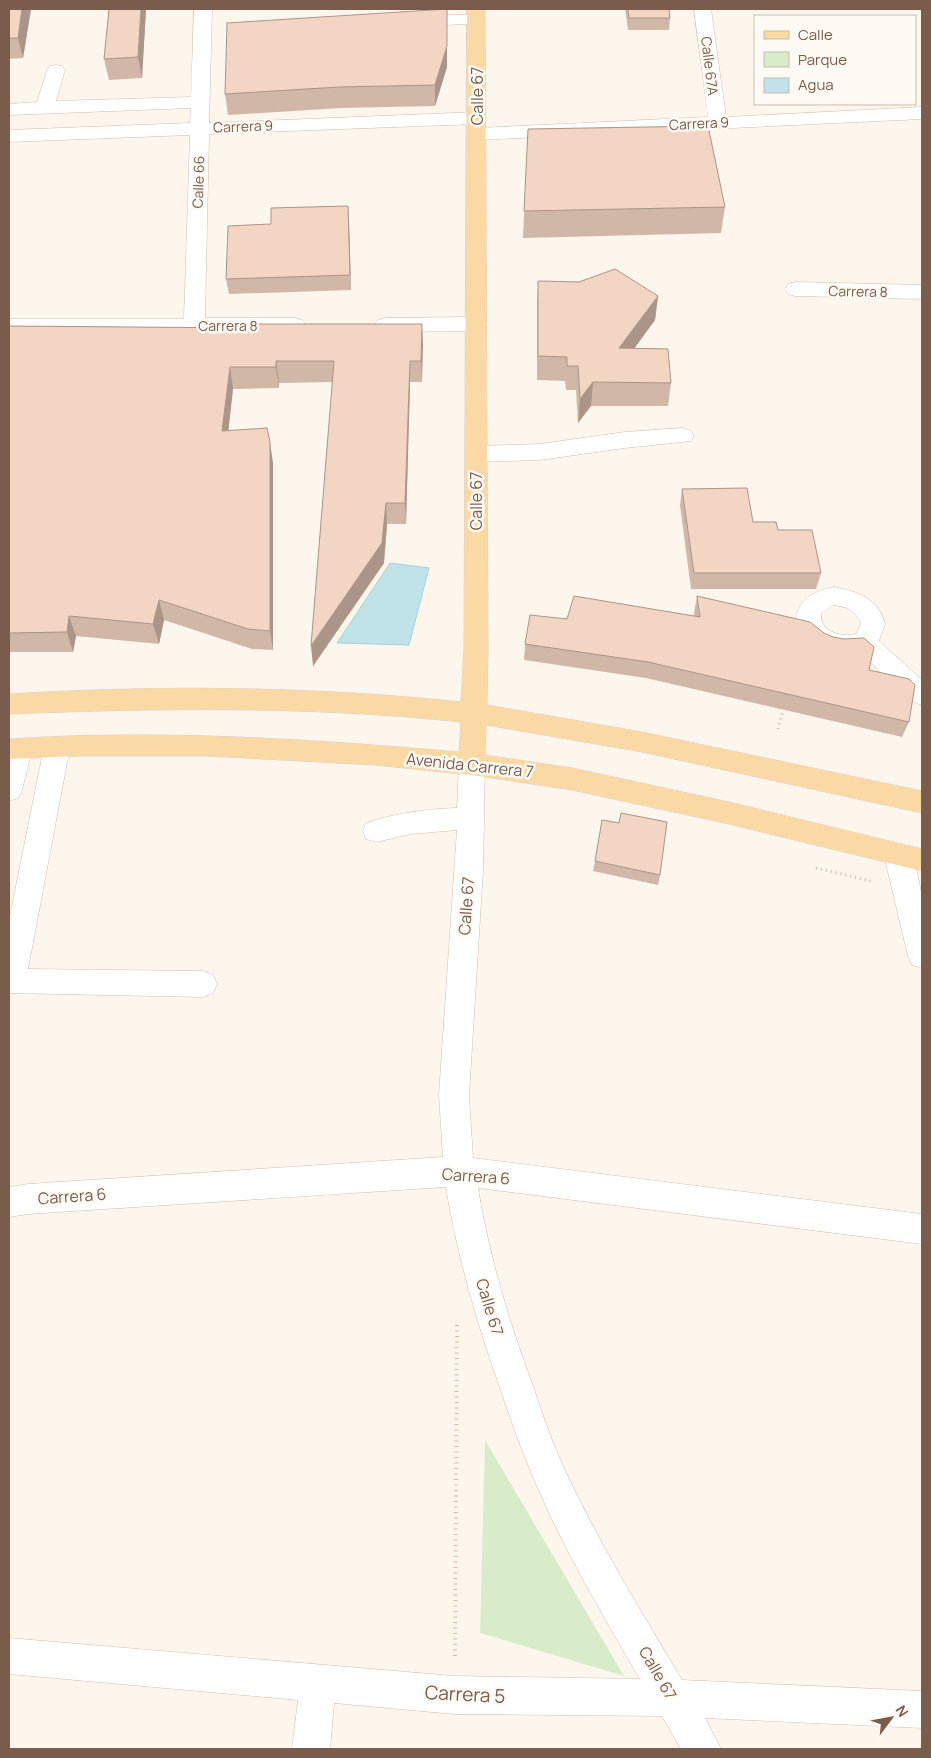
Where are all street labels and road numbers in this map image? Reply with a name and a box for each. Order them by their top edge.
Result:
street label: Calle 67A [697,35,723,97]
street label: Calle 67 [466,67,488,125]
street label: Carrera 9 [669,112,729,134]
street label: Carrera 9 [213,115,273,137]
street label: Calle 66 [188,155,208,209]
street label: Carrera 8 [828,281,888,301]
street label: Carrera 8 [198,316,258,335]
street label: Calle 67 [465,472,487,530]
street label: Avenida Carrera 7 [405,747,535,783]
street label: Calle 67 [453,876,479,936]
street label: Carrera 6 [441,1163,511,1189]
street label: Carrera 6 [37,1183,107,1209]
street label: Calle 67 [471,1276,509,1338]
street label: Calle 67 [634,1642,682,1704]
street label: Carrera 5 [424,1679,506,1709]

